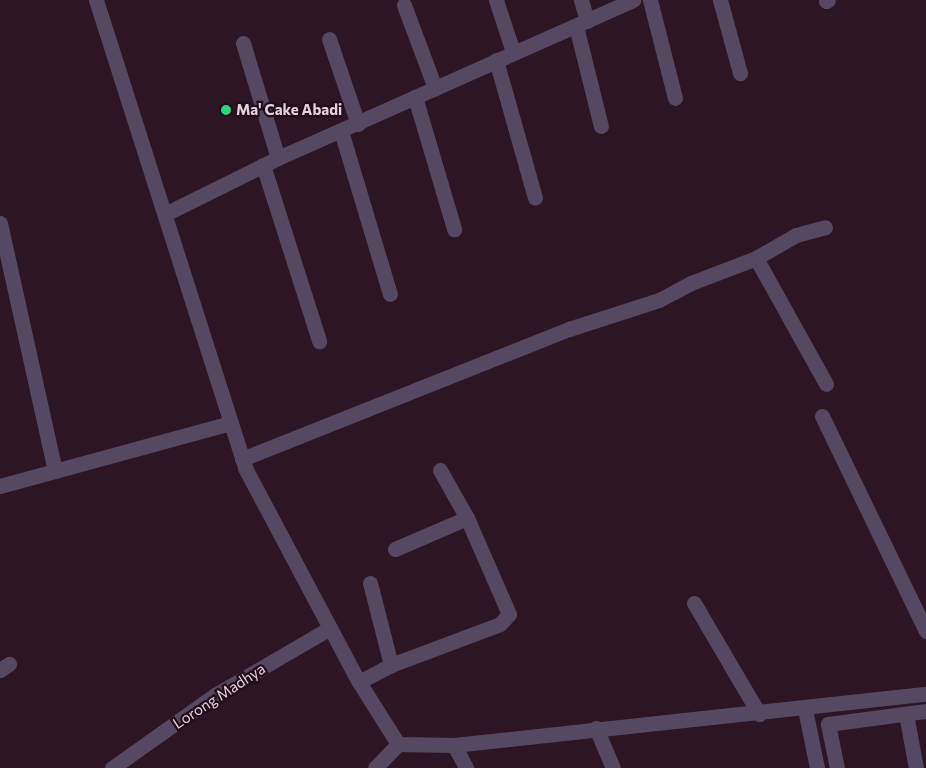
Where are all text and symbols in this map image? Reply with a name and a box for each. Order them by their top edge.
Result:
place label: Ma' Cake Abadi [236,101,342,119]
marker: Ma' Cake Abadi [220,104,232,116]
street label: Lorong Madhya [169,659,269,733]

